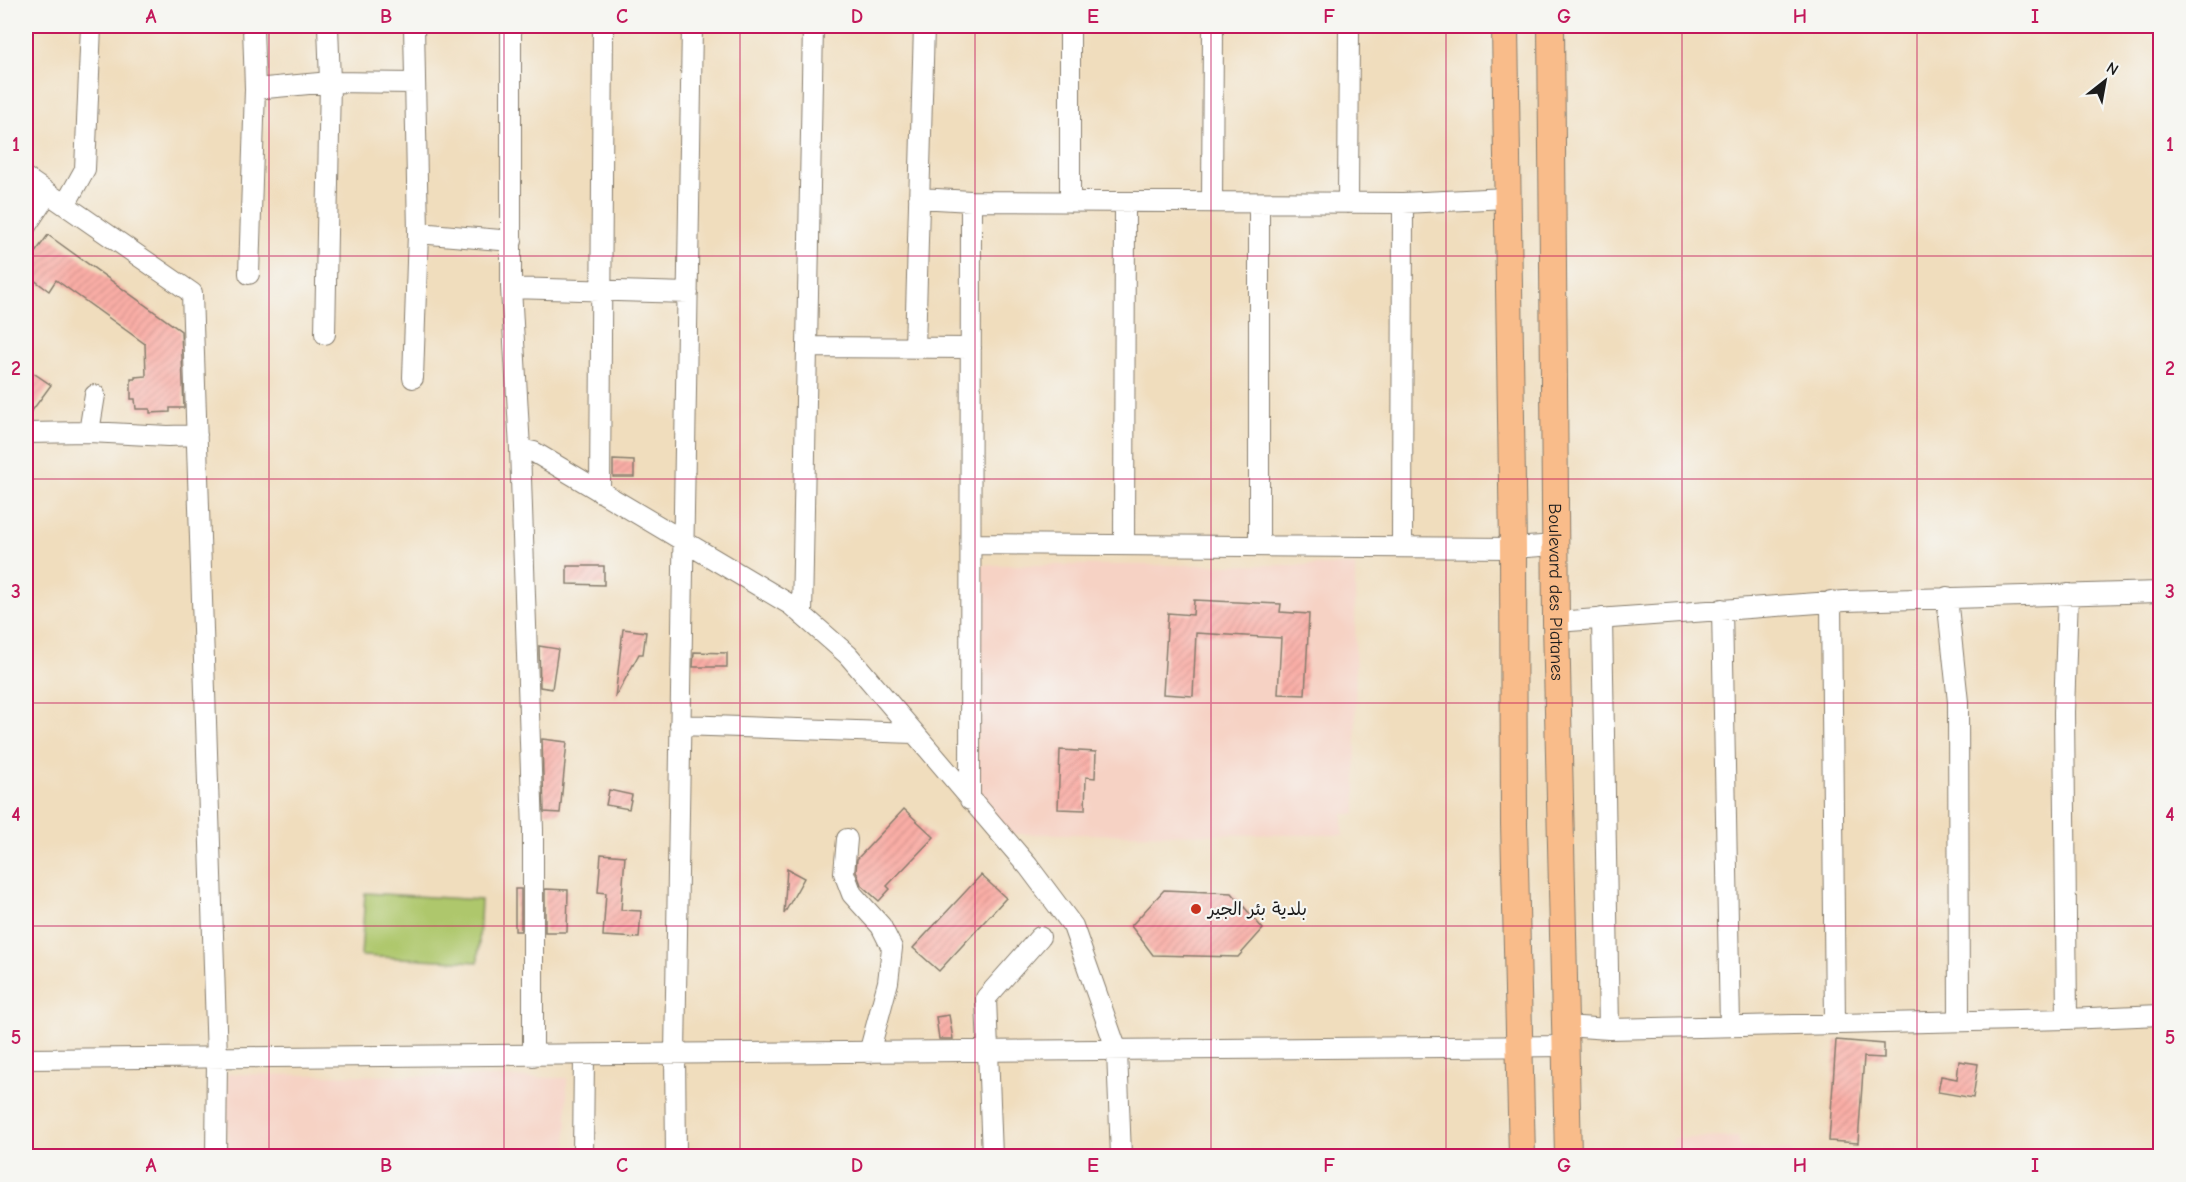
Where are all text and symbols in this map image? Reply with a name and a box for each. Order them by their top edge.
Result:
text: A [145,5,157,28]
text: B [380,5,392,28]
text: C [616,5,628,28]
text: D [851,5,863,28]
text: E [1087,5,1099,28]
text: F [1323,5,1335,28]
text: G [1557,5,1571,28]
text: H [1793,5,1807,28]
text: I [2031,5,2039,28]
north arrow [2075,51,2135,111]
text: N [2103,59,2121,79]
text: 1 [12,133,20,156]
text: 1 [2166,133,2174,156]
text: 2 [11,357,21,380]
text: 2 [2165,357,2175,380]
street label: Boulevard des Platanes [1544,503,1567,681]
text: 3 [11,580,21,603]
text: 3 [2165,580,2175,603]
text: 4 [11,803,21,826]
text: 4 [2165,803,2175,826]
place label: بلدية بئر الجير [1206,899,1307,920]
marker: بلدية بئر الجير [1189,902,1203,916]
text: 5 [11,1026,21,1049]
text: 5 [2165,1026,2175,1049]
text: A [145,1154,157,1177]
text: B [380,1154,392,1177]
text: C [616,1154,628,1177]
text: D [851,1154,863,1177]
text: E [1087,1154,1099,1177]
text: F [1323,1154,1335,1177]
text: G [1557,1154,1571,1177]
text: H [1793,1154,1807,1177]
text: I [2031,1154,2039,1177]

